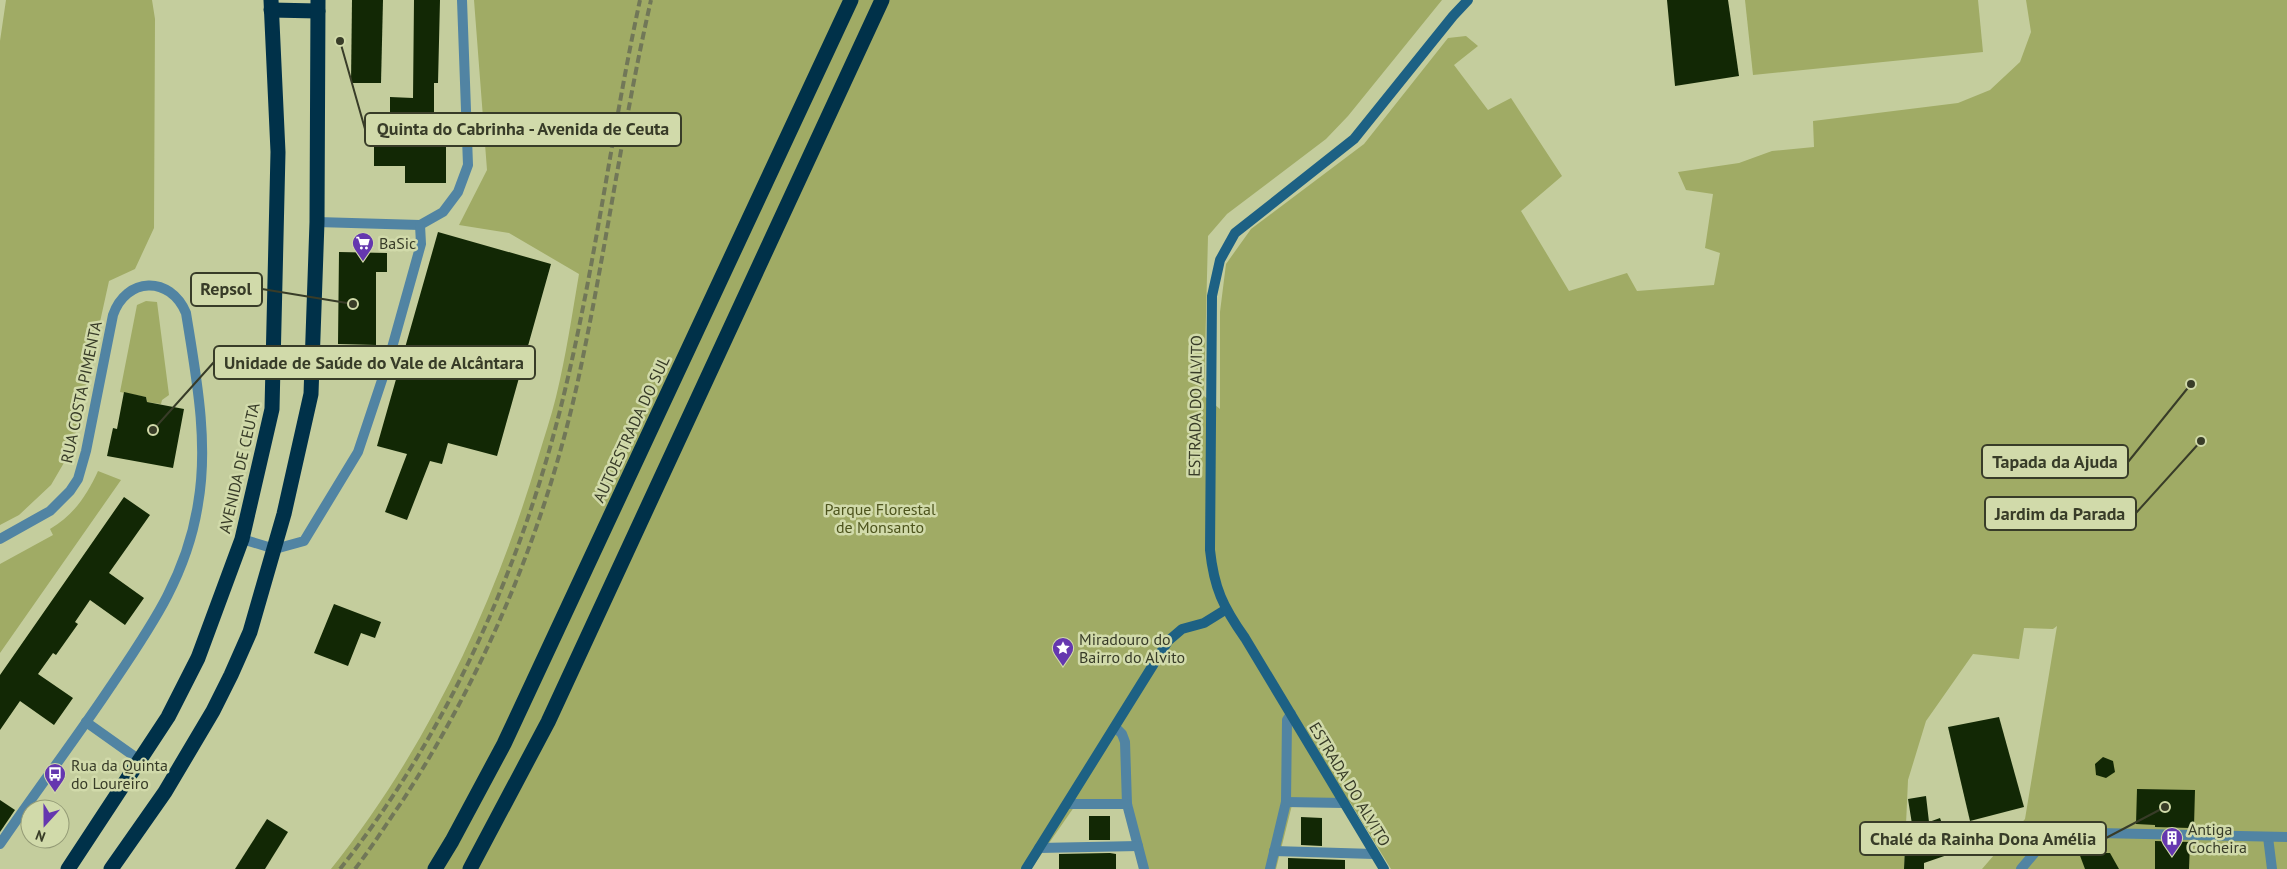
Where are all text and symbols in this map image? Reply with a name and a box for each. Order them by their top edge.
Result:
callout: Quinta do Cabrinha - Avenida de Ceuta [365,113,681,146]
text: Quinta do Cabrinha - Avenida de Ceuta [377,117,669,140]
supermarket icon: BaSic [351,231,375,262]
place label: BaSic [379,233,416,253]
callout: Repsol [191,273,262,306]
text: Repsol [200,277,252,300]
street label: RUA COSTA PIMENTA [56,319,106,465]
street label: ESTRADA DO ALVITO [1184,335,1206,477]
callout: Unidade de Saúde do Vale de Alcântara [214,346,535,379]
text: Unidade de Saúde do Vale de Alcântara [224,351,524,374]
street label: AUTOESTRADA DO SUL [588,353,674,505]
street label: AVENIDA DE CEUTA [214,400,264,535]
callout: Tapada da Ajuda [1982,445,2128,478]
text: Tapada da Ajuda [1992,450,2118,473]
callout: Jardim da Parada [1985,497,2136,530]
park label: Parque Florestal de Monsanto [824,499,936,537]
text: Jardim da Parada [1994,502,2125,525]
place label: Miradouro do Bairro do Alvito [1079,629,1185,667]
place icon: Miradouro do Bairro do Alvito [1051,636,1075,667]
street label: ESTRADA DO ALVITO [1305,718,1395,850]
place label: Rua da Quinta do Loureiro [71,755,168,793]
bus stop icon: Rua da Quinta do Loureiro [43,762,67,793]
north arrow [20,799,70,849]
place label: Antiga Cocheira [2188,819,2247,857]
callout: Chalé da Rainha Dona Amélia [1860,822,2106,855]
text: N [33,826,48,846]
building icon: Antiga Cocheira [2160,826,2184,857]
text: Chalé da Rainha Dona Amélia [1870,827,2096,850]

